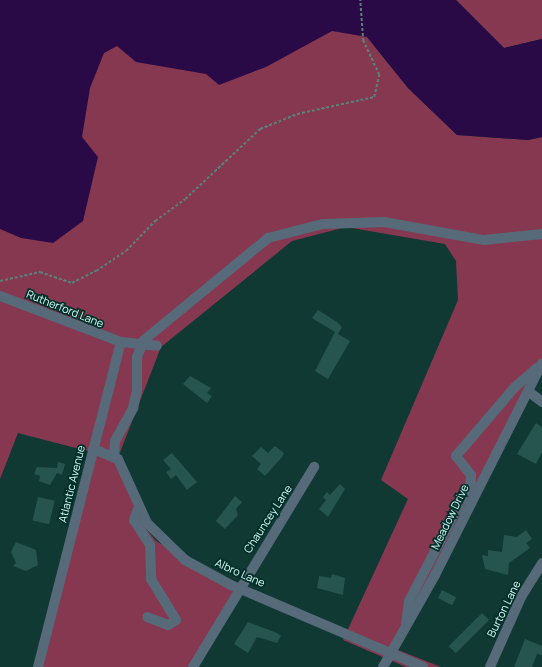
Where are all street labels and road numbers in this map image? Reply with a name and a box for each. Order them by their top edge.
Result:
street label: Rutherford Lane [24,287,106,331]
street label: Atlantic Avenue [56,444,88,524]
street label: Meadow Drive [429,482,471,552]
street label: Chauncey Lane [241,483,295,555]
street label: Albro Lane [213,556,267,590]
street label: Burton Lane [485,579,523,639]

